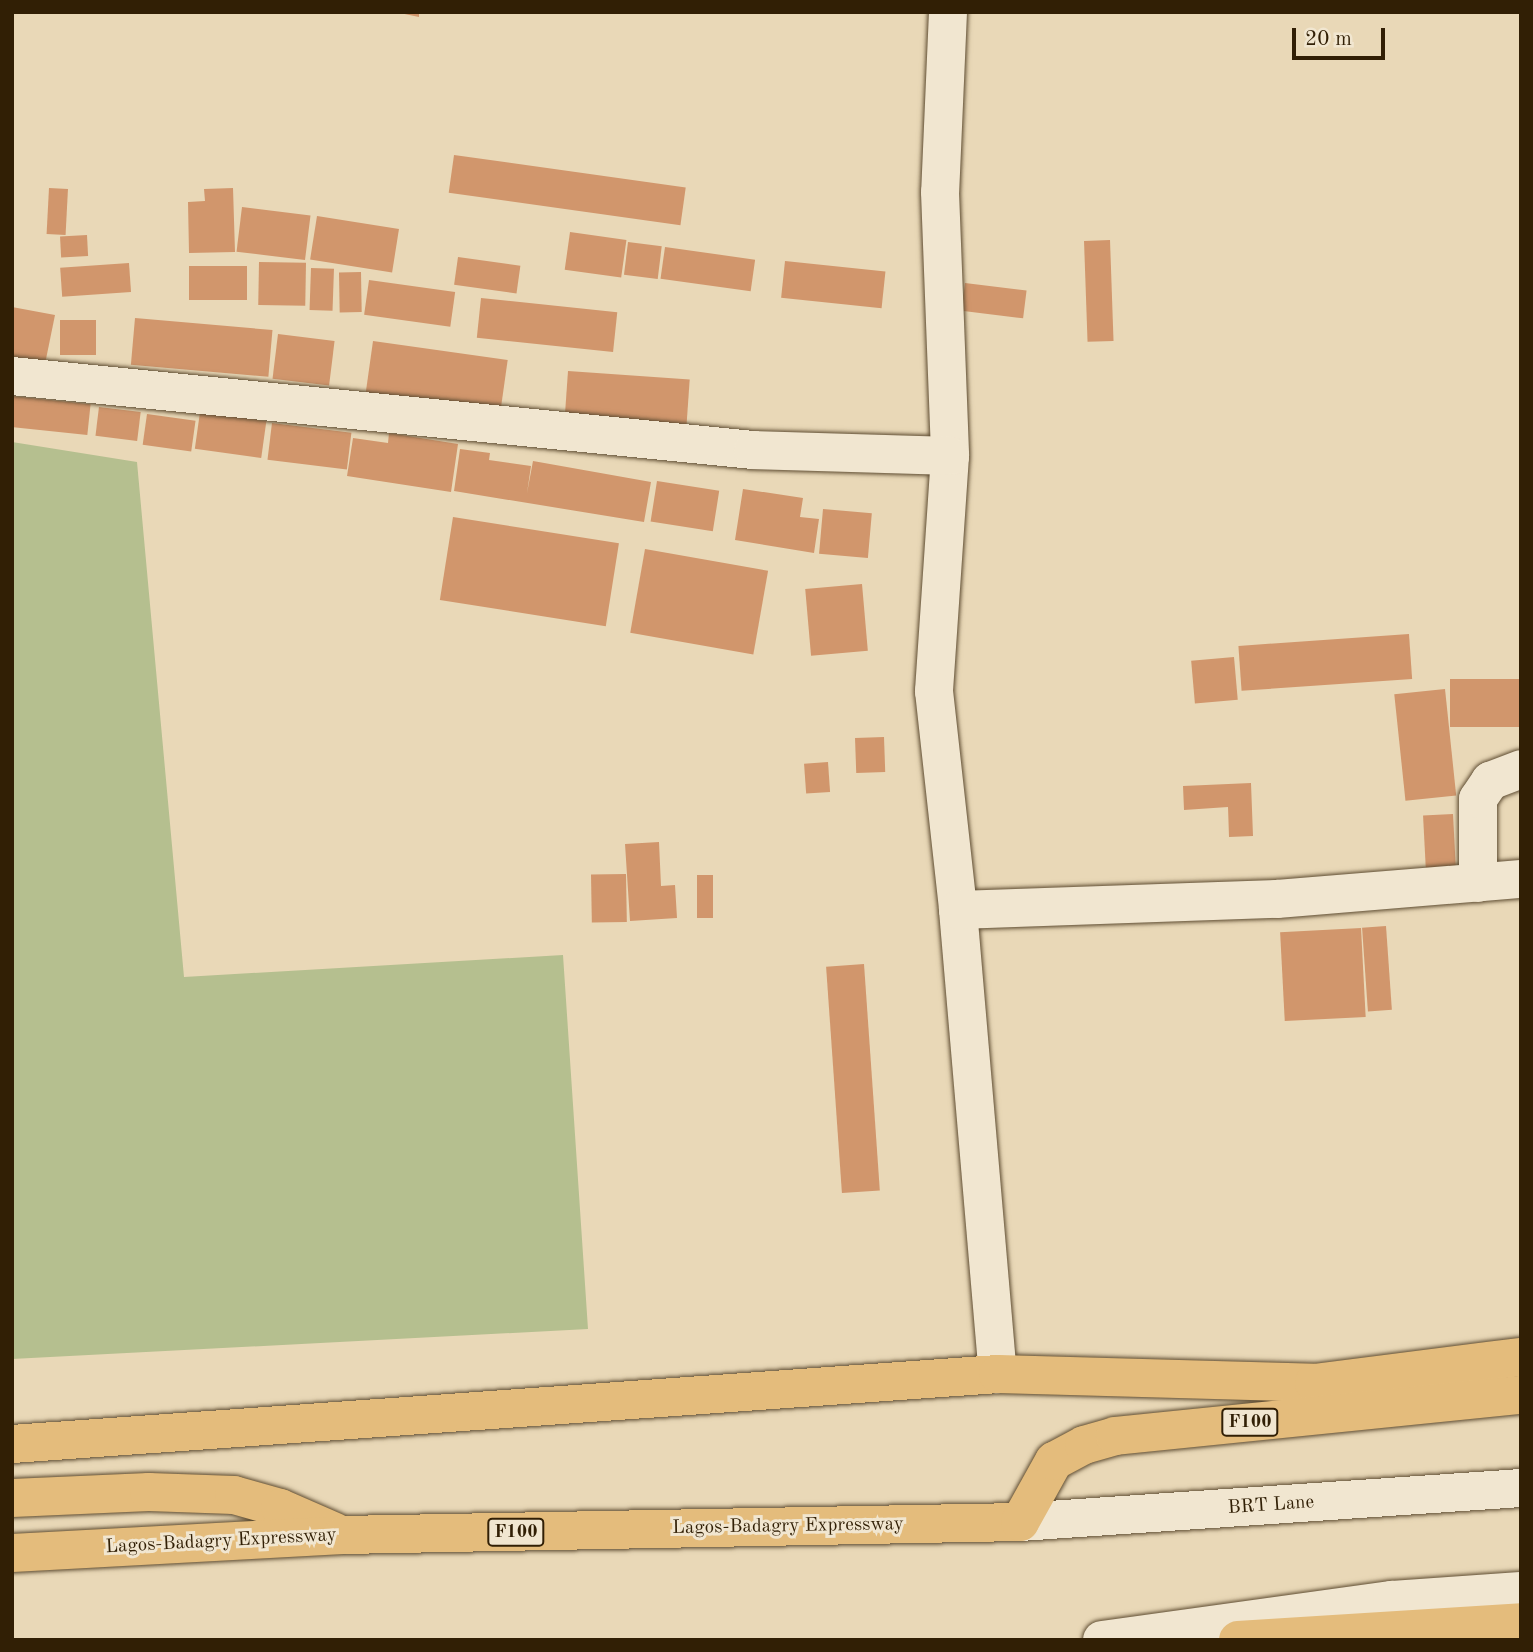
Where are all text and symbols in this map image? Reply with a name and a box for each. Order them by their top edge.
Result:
scale bar [1295,14,1388,58]
text: 20 m [1305,29,1352,50]
road number: F100 [1220,1408,1280,1436]
street label: BRT Lane [1227,1492,1315,1520]
street label: Lagos-Badagry Expressway [672,1514,904,1540]
road number: F100 [486,1518,546,1546]
street label: Lagos-Badagry Expressway [105,1525,337,1559]

